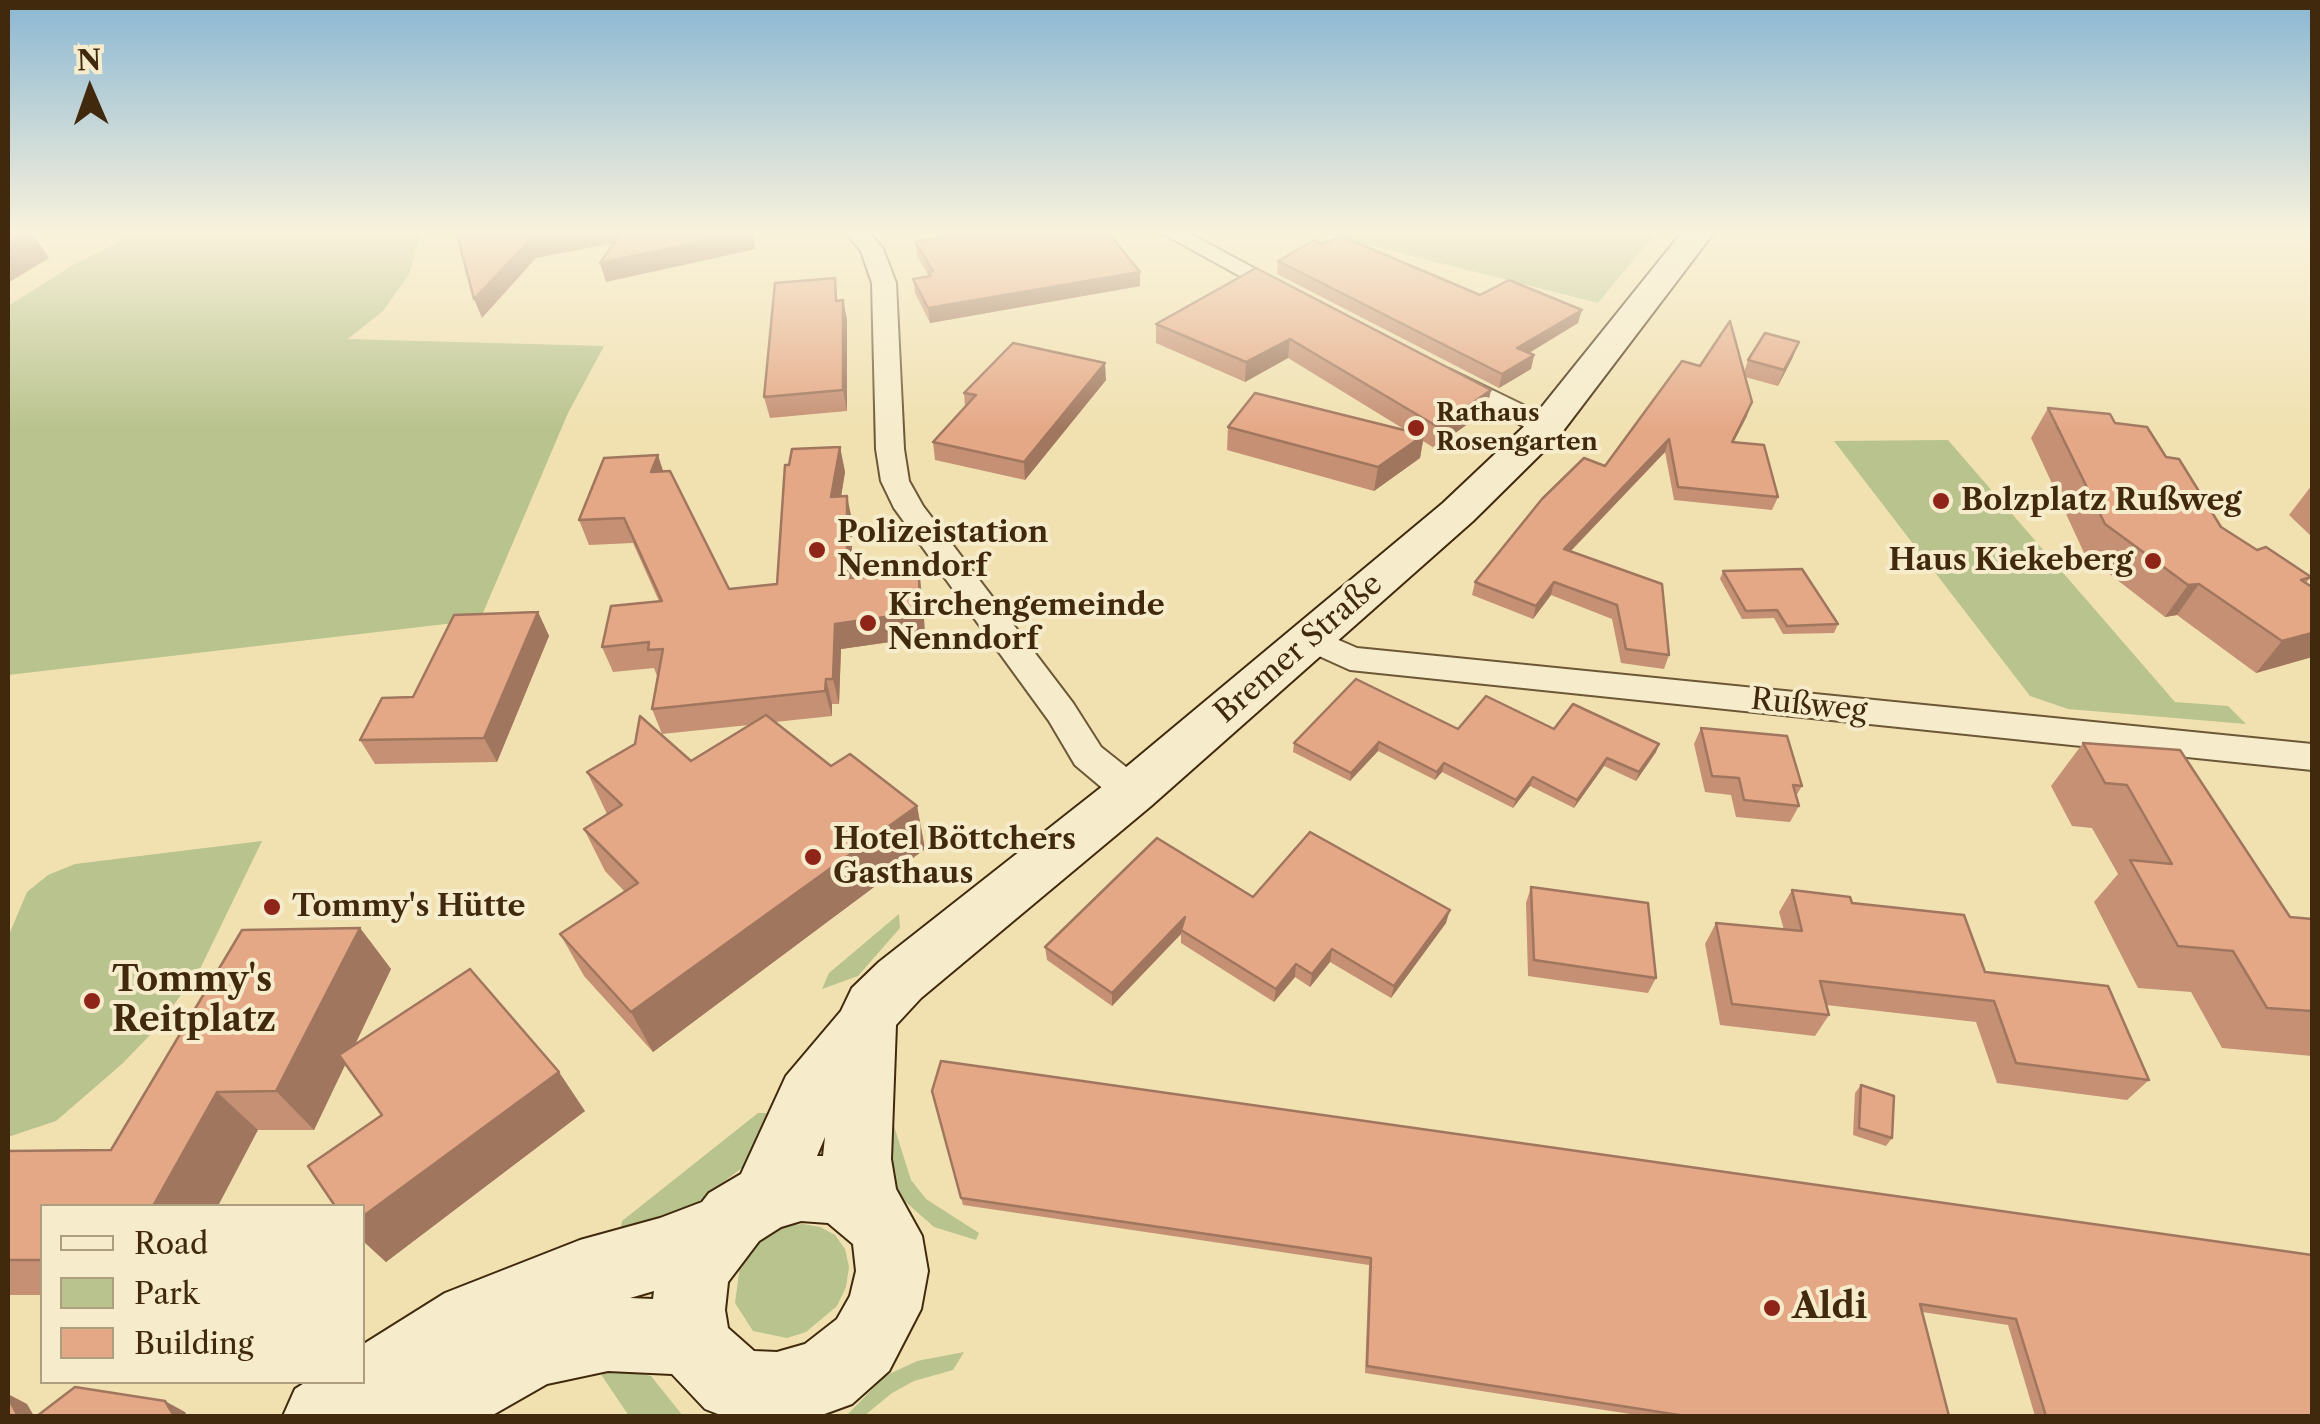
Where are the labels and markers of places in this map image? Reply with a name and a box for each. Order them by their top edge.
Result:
place label: Rathaus Rosengarten [1436,399,1598,458]
marker: Rathaus Rosengarten [1405,417,1427,439]
place label: Bolzplatz Rußweg [1961,483,2242,519]
marker: Bolzplatz Rußweg [1930,490,1952,512]
place label: Polizeistation Nenndorf [837,515,1048,586]
marker: Polizeistation Nenndorf [806,539,828,561]
place label: Haus Kiekeberg [1888,543,2133,579]
marker: Haus Kiekeberg [2142,550,2164,572]
place label: Kirchengemeinde Nenndorf [888,588,1165,658]
marker: Kirchengemeinde Nenndorf [857,612,879,634]
place label: Hotel Böttchers Gasthaus [833,822,1076,892]
marker: Hotel Böttchers Gasthaus [802,846,824,868]
place label: Tommy's Hütte [292,889,526,925]
marker: Tommy's Hütte [261,896,283,918]
place label: Tommy's Reitplatz [112,960,276,1042]
marker: Tommy's Reitplatz [81,990,103,1012]
place label: Aldi [1792,1287,1867,1329]
marker: Aldi [1761,1297,1783,1319]

